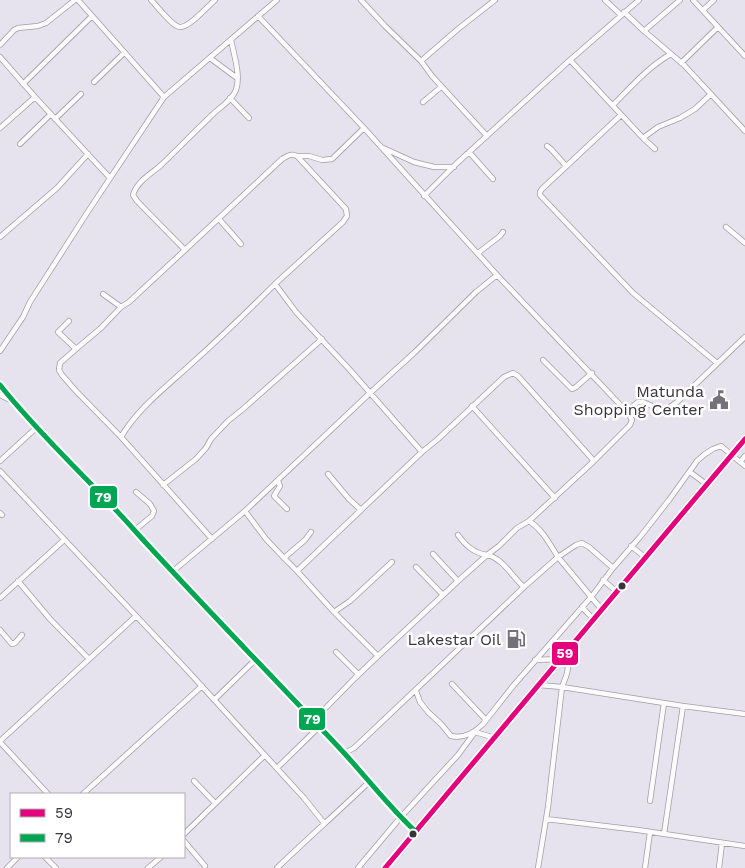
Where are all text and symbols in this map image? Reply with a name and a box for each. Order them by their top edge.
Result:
place label: Matunda Shopping Center [574,382,704,419]
public building icon: Matunda Shopping Center [708,389,730,411]
line badge: 79 [89,485,118,509]
text: 79 [94,489,112,505]
unlabelled marker [617,581,627,591]
fuel station icon: Lakestar Oil [505,628,527,650]
place label: Lakestar Oil [408,630,501,649]
line badge: 59 [551,641,579,666]
text: 59 [557,645,573,661]
line badge: 79 [298,707,326,731]
text: 79 [303,711,321,727]
legend [10,793,185,858]
text: 59 [55,804,73,822]
text: 79 [55,829,73,847]
unlabelled marker [408,829,418,839]

